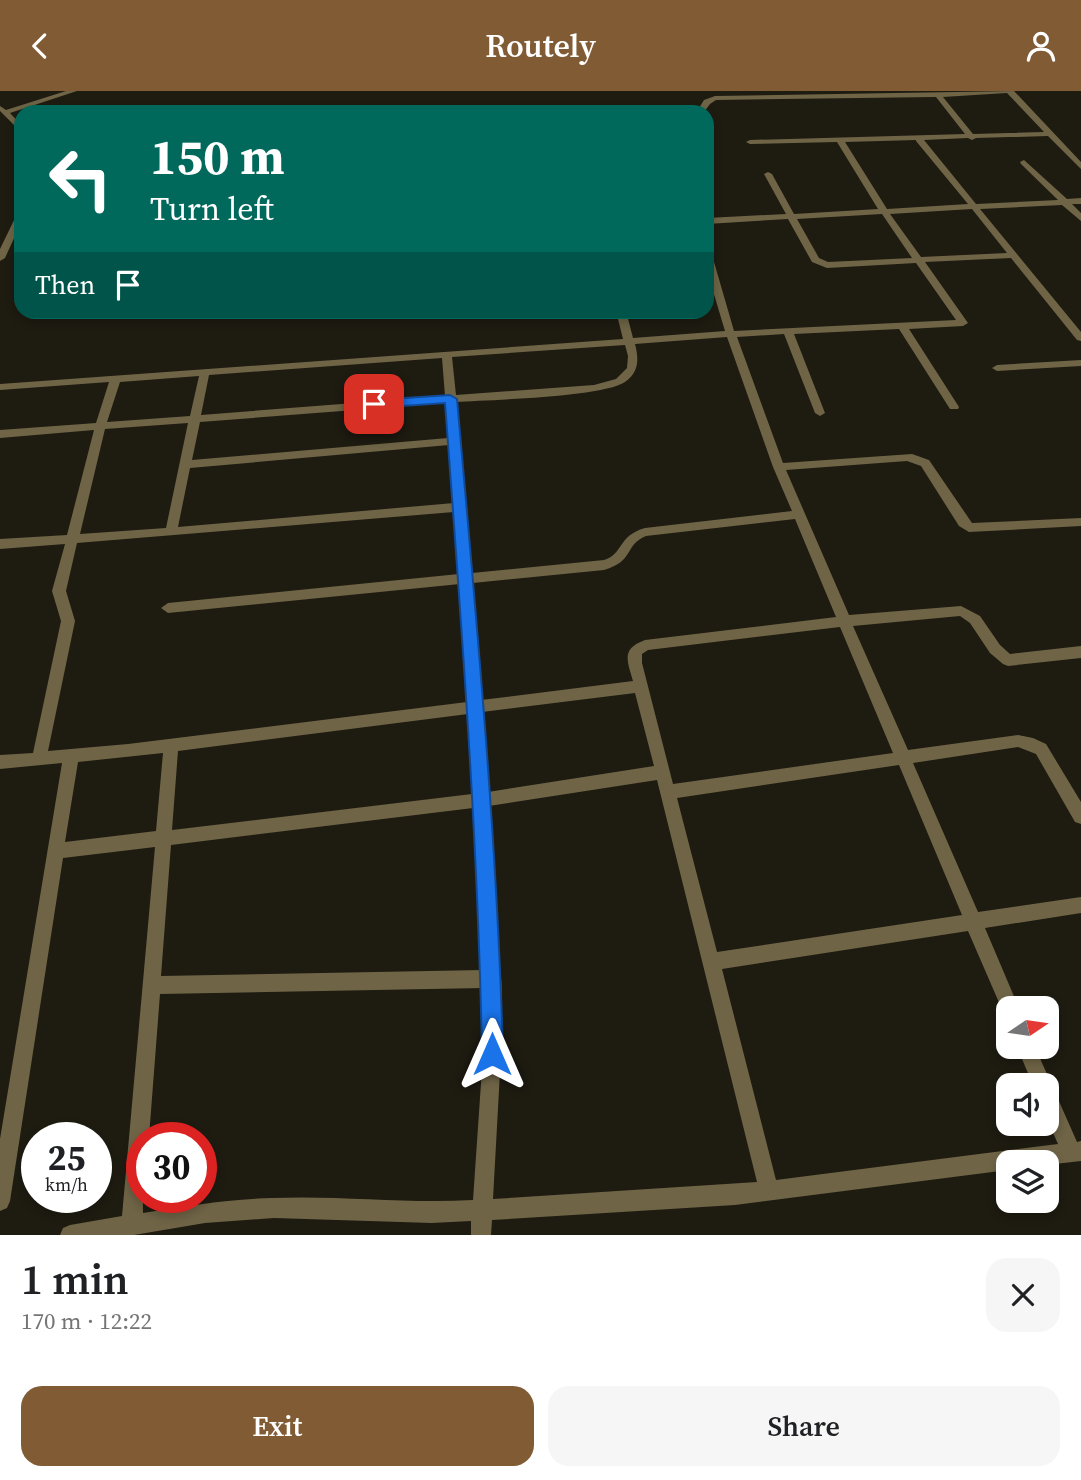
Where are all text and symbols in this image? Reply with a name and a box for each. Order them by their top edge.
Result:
text: Routely [485,24,596,68]
icon: back [21,27,59,65]
icon: person [1022,27,1060,65]
text: 150 m [150,123,285,190]
icon: left [35,133,126,224]
text: Turn left [150,187,274,231]
icon: arrive [109,266,147,304]
text: Then [35,267,95,303]
pin [344,374,404,434]
icon: arrive [355,385,393,423]
north arrow [996,996,1059,1059]
map controls [996,996,1059,1213]
position arrow [455,1017,529,1091]
button: sound [996,1073,1059,1136]
speed limit sign: 30 [126,1122,217,1213]
text: 25 [48,1134,85,1182]
button: layers [996,1150,1059,1213]
text: km/h [45,1172,88,1197]
text: 1 min [21,1250,129,1308]
button: close [986,1258,1060,1332]
text: 170 m · 12:22 [21,1305,152,1337]
button: Exit [21,1386,534,1466]
button: Share [548,1386,1060,1466]

